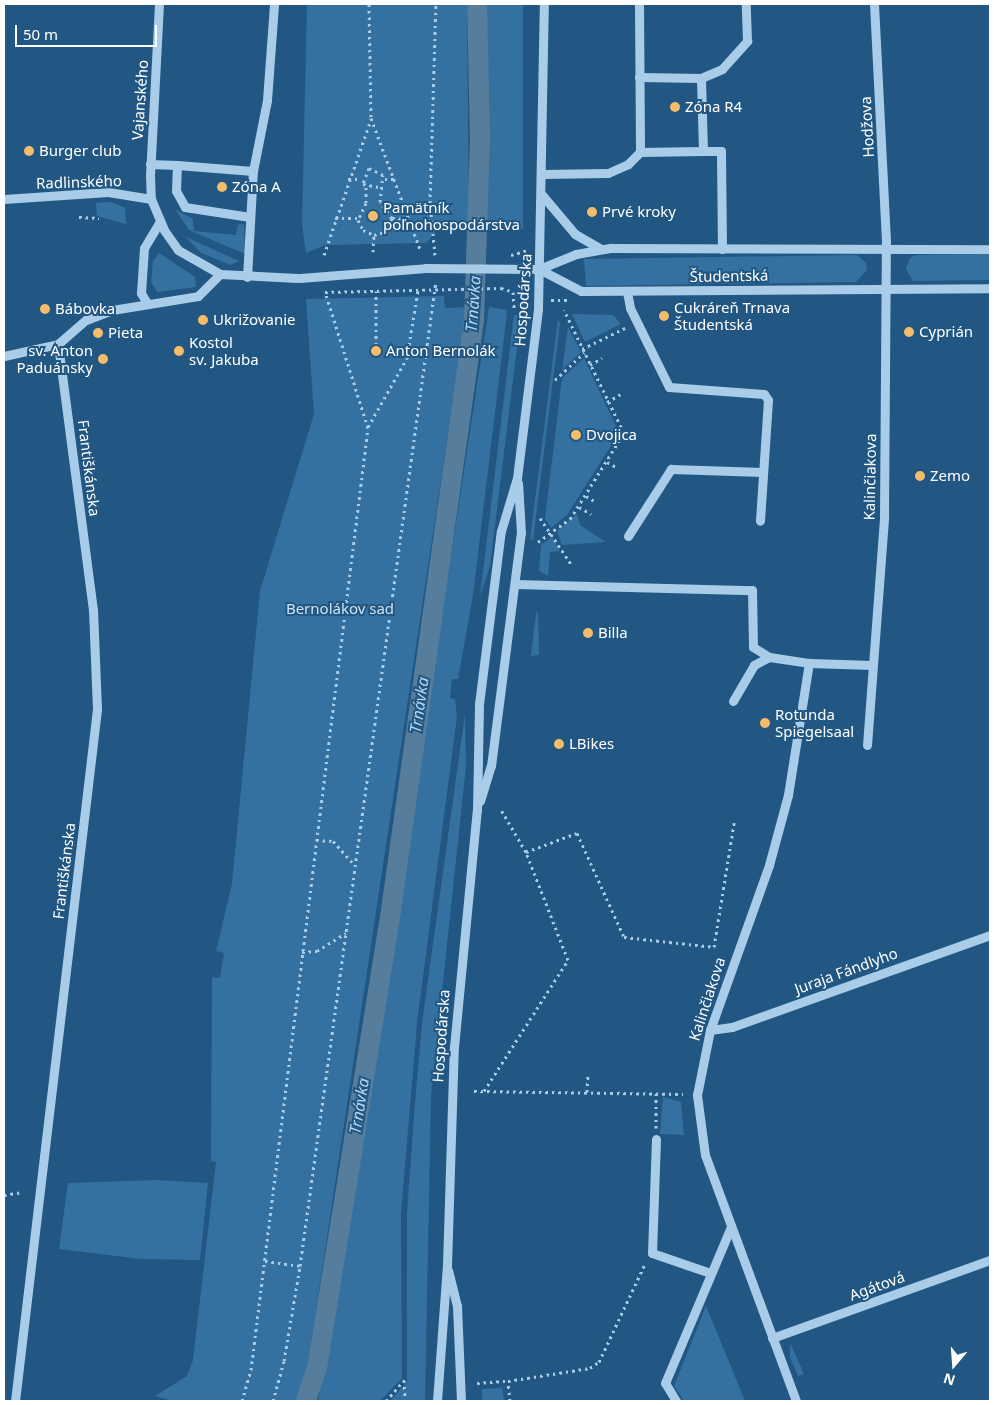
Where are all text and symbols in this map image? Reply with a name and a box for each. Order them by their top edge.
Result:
scale bar [18,15,160,47]
text: 50 m [23,24,58,44]
street label: Vajanského [128,59,152,141]
street label: Hodžova [856,96,878,158]
place label: Zóna R4 [685,98,742,116]
marker: Zóna R4 [669,101,681,113]
place label: Burger club [39,142,121,160]
marker: Burger club [23,145,35,157]
street label: Radlinského [36,172,122,192]
place label: Zóna A [232,178,281,196]
marker: Zóna A [216,181,228,193]
place label: Pamätník poľnohospodárstva [383,198,520,233]
place label: Prvé kroky [602,203,676,221]
marker: Prvé kroky [586,206,598,218]
marker: Pamätník poľnohospodárstva [367,210,379,222]
street label: Hospodárska [511,253,535,347]
street label: Študentská [689,266,769,286]
water label: Trnávka [461,275,485,333]
place label: Cukráreň Trnava Študentská [674,298,790,333]
place label: Bábovka [55,300,115,318]
marker: Bábovka [39,303,51,315]
marker: Cukráreň Trnava Študentská [658,310,670,322]
place label: Ukrižovanie [213,311,295,329]
marker: Ukrižovanie [197,314,209,326]
place label: Cyprián [919,323,973,341]
place label: Pieta [108,324,143,342]
marker: Cyprián [903,326,915,338]
marker: Pieta [92,327,104,339]
place label: Kostol sv. Jakuba [189,333,259,368]
place label: sv. Anton Paduánsky [16,341,93,376]
place label: Anton Bernolák [386,342,496,360]
marker: Kostol sv. Jakuba [173,345,185,357]
marker: Anton Bernolák [370,345,382,357]
marker: sv. Anton Paduánsky [97,353,109,365]
street label: Františkánska [74,419,104,517]
place label: Dvojica [586,426,637,444]
marker: Dvojica [570,429,582,441]
street label: Kalinčiakova [860,433,880,521]
place label: Zemo [930,467,970,485]
marker: Zemo [914,470,926,482]
park label: Bernolákov sad [286,600,394,618]
place label: Billa [598,624,628,642]
marker: Billa [582,627,594,639]
water label: Trnávka [406,676,432,734]
place label: Rotunda Spiegelsaal [775,705,854,740]
marker: Rotunda Spiegelsaal [759,717,771,729]
place label: LBikes [569,735,614,753]
marker: LBikes [553,738,565,750]
street label: Františkánska [49,822,79,920]
street label: Juraja Fándlyho [792,944,900,998]
street label: Kalinčiakova [685,955,729,1043]
street label: Hospodárska [429,989,453,1083]
water label: Trnávka [345,1077,373,1135]
street label: Agátová [847,1268,907,1304]
north arrow [929,1340,979,1390]
text: N [941,1369,958,1391]

